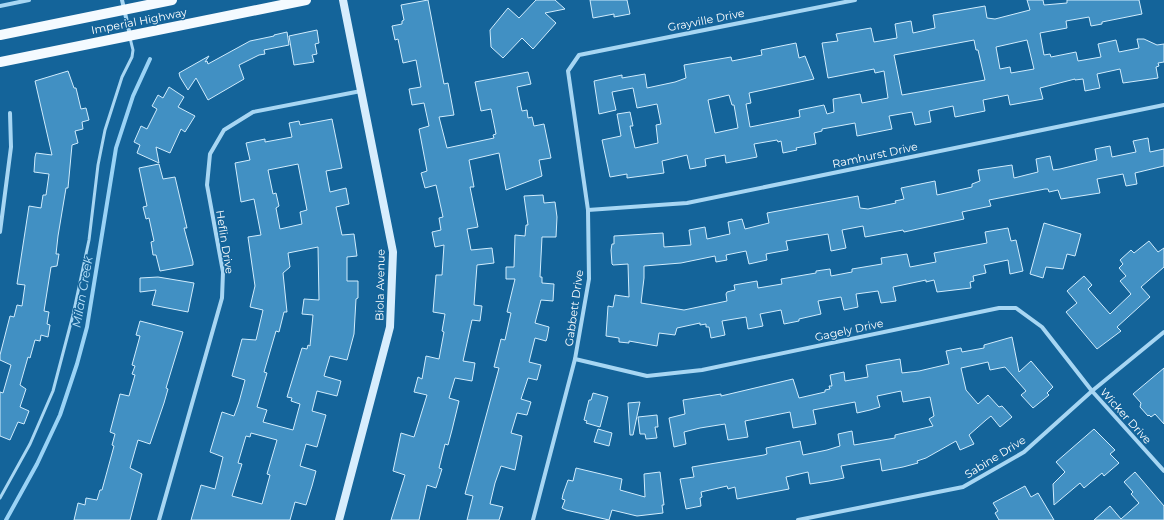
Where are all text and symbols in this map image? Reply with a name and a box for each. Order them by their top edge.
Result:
street label: Imperial Highway [90,5,188,37]
street label: Grayville Drive [666,6,746,34]
street label: Ramhurst Drive [831,139,919,171]
street label: Heflin Drive [213,209,237,275]
street label: Biola Avenue [372,249,388,321]
water label: Milan Creek [68,254,96,329]
street label: Gabbett Drive [562,269,586,347]
street label: Gagely Drive [813,316,885,344]
street label: Wicker Drive [1097,385,1155,447]
street label: Sabine Drive [962,432,1028,481]

